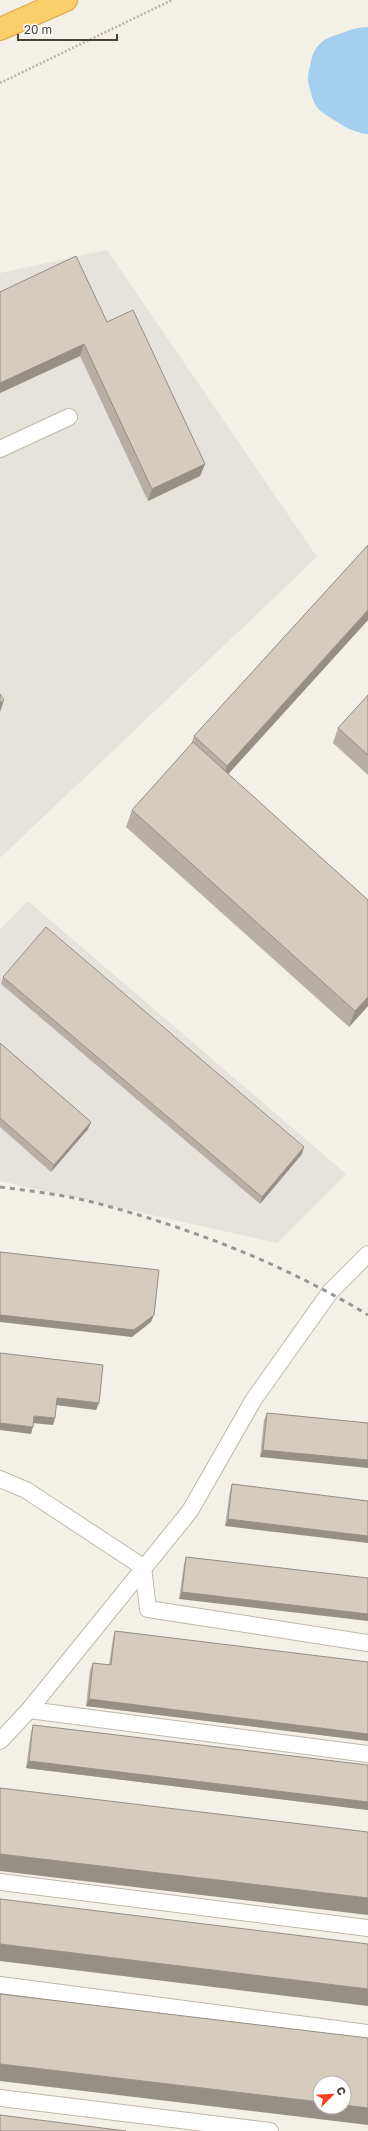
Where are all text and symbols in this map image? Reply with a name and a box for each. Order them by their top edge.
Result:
scale bar [18,16,117,42]
text: 20 m [24,22,52,37]
north arrow [312,2075,352,2115]
text: С [334,2085,349,2097]

